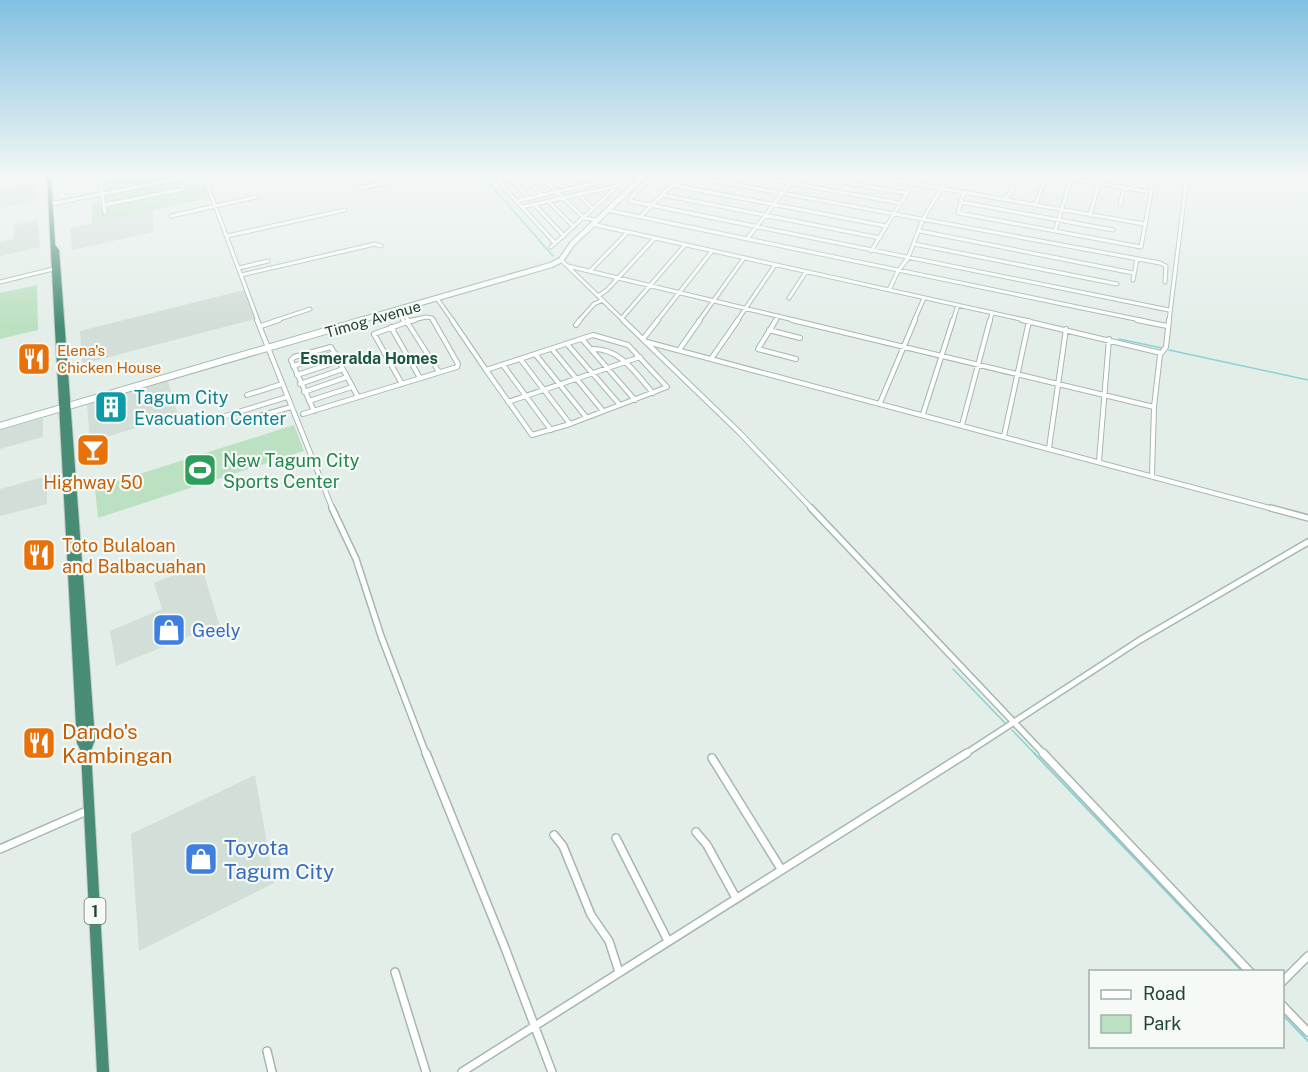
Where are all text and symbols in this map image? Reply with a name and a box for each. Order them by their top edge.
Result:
street label: Timog Avenue [323,297,423,341]
restaurant icon: Elena's Chicken House [16,341,52,377]
place label: Elena's Chicken House [57,342,161,376]
district label: Esmeralda Homes [300,349,438,368]
place label: Tagum City Evacuation Center [134,387,286,429]
building icon: Tagum City Evacuation Center [93,389,129,425]
bar icon: Highway 50 [75,432,111,468]
place label: New Tagum City Sports Center [223,450,360,492]
sports icon: New Tagum City Sports Center [182,452,218,488]
place label: Highway 50 [43,472,143,493]
place label: Toto Bulaloan and Balbacuahan [62,535,206,577]
restaurant icon: Toto Bulaloan and Balbacuahan [21,537,57,573]
shop icon: Geely [151,612,187,648]
place label: Geely [192,620,241,641]
place label: Dando's Kambingan [62,719,172,768]
restaurant icon: Dando's Kambingan [21,725,57,761]
place label: Toyota Tagum City [224,835,334,884]
shop icon: Toyota Tagum City [183,841,219,877]
road number: 1 [84,898,106,924]
legend [1089,970,1284,1048]
text: Road [1143,983,1186,1004]
text: Park [1143,1013,1181,1034]

